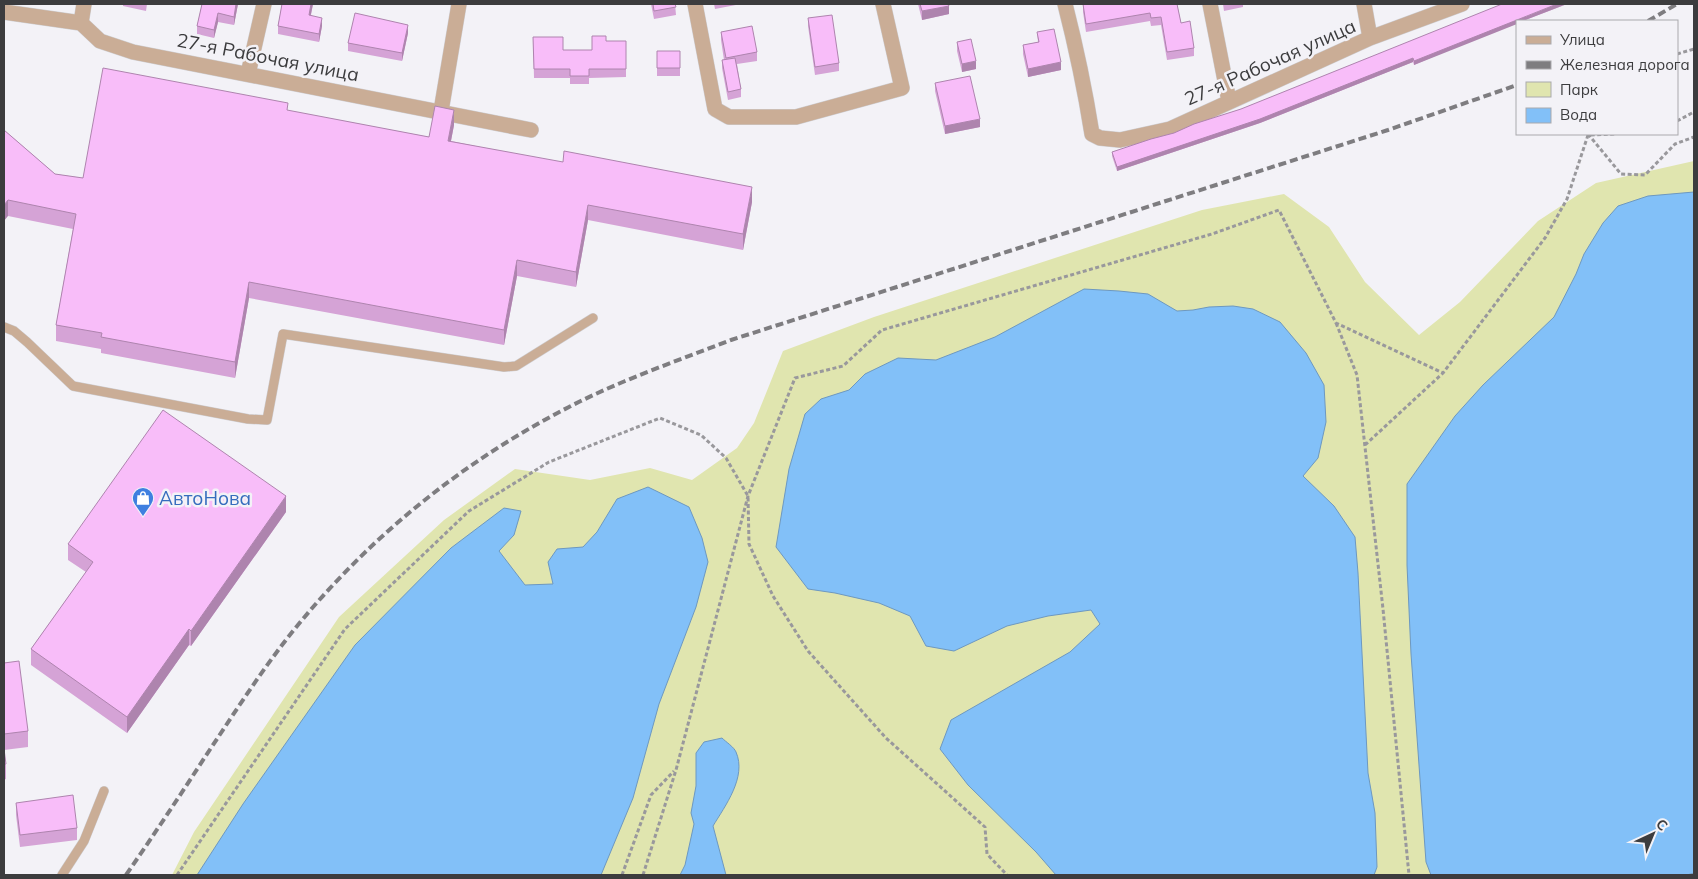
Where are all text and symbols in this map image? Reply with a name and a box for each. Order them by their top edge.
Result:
street label: 27-я Рабочая улица [1181,13,1359,111]
legend [1516,20,1678,135]
street label: 27-я Рабочая улица [175,28,361,86]
text: Улица [1559,30,1605,49]
text: Железная дорога [1560,55,1690,74]
text: Парк [1560,80,1599,99]
text: Вода [1560,105,1597,124]
shop icon: АвтоНова [131,486,155,517]
place label: АвтоНова [159,486,251,510]
north arrow [1628,809,1678,859]
text: С [1652,815,1672,834]

